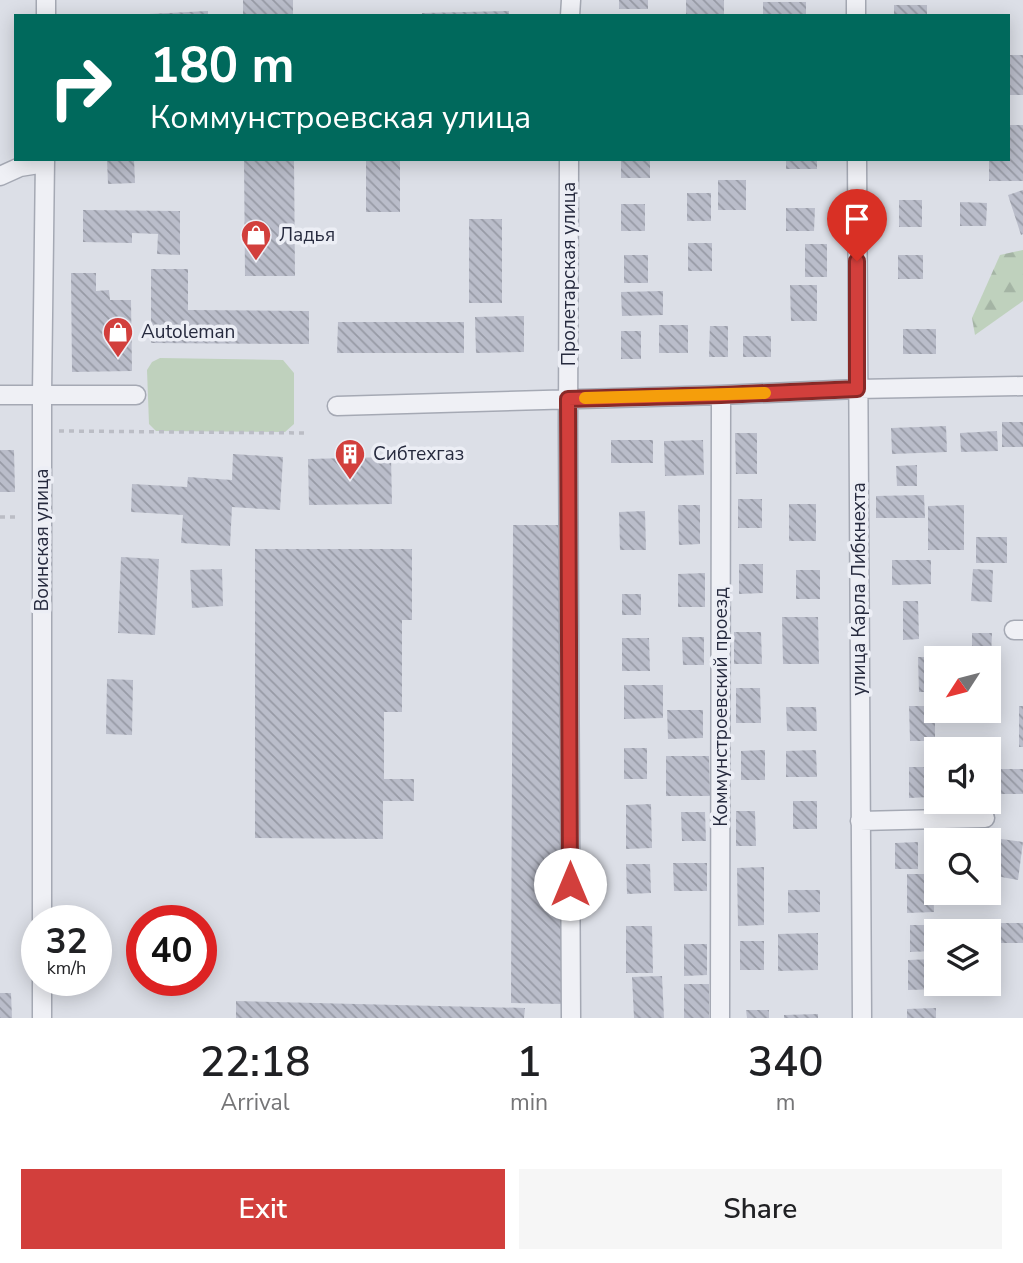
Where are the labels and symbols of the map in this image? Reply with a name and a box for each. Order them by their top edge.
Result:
street label: Пролетарская улица [556,182,582,366]
pin [827,189,887,261]
shop icon: Ладья [239,218,273,262]
place label: Ладья [279,222,335,248]
shop icon: Autoleman [101,315,135,359]
place label: Autoleman [141,319,235,345]
building icon: Сибтехгаз [333,437,367,481]
place label: Сибтехгаз [373,441,464,467]
street label: Воинская улица [29,468,55,612]
street label: улица Карла Либкнехта [846,482,872,696]
street label: Коммунстроевский проезд [708,587,734,827]
north arrow [924,646,1001,723]
position arrow [533,847,607,921]
speed limit sign: 40 [126,905,217,996]

